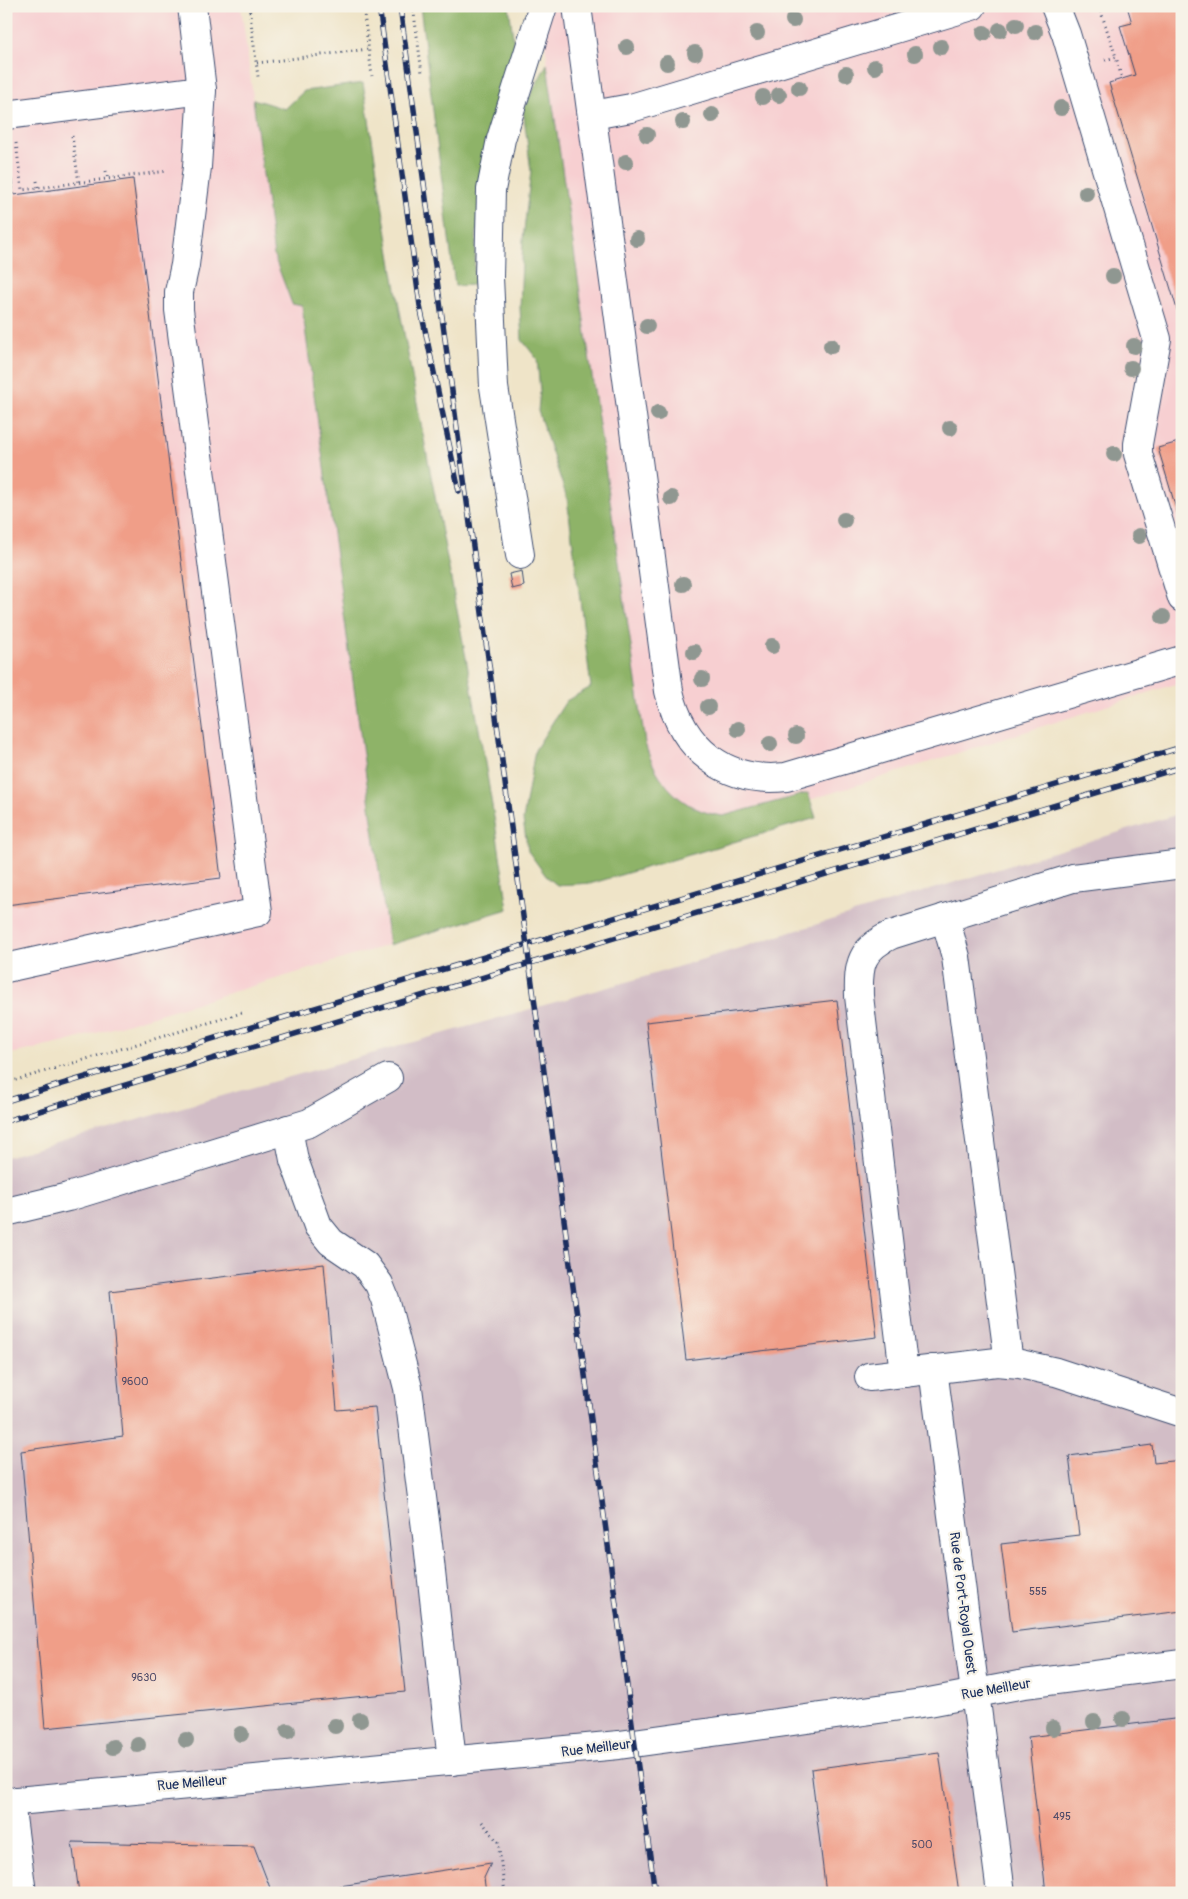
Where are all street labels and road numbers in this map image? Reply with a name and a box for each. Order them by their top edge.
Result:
street label: Rue de Port-Royal Ouest [946,1531,980,1675]
street label: Rue Meilleur [960,1675,1032,1703]
street label: Rue Meilleur [560,1735,632,1761]
street label: Rue Meilleur [156,1771,228,1795]

